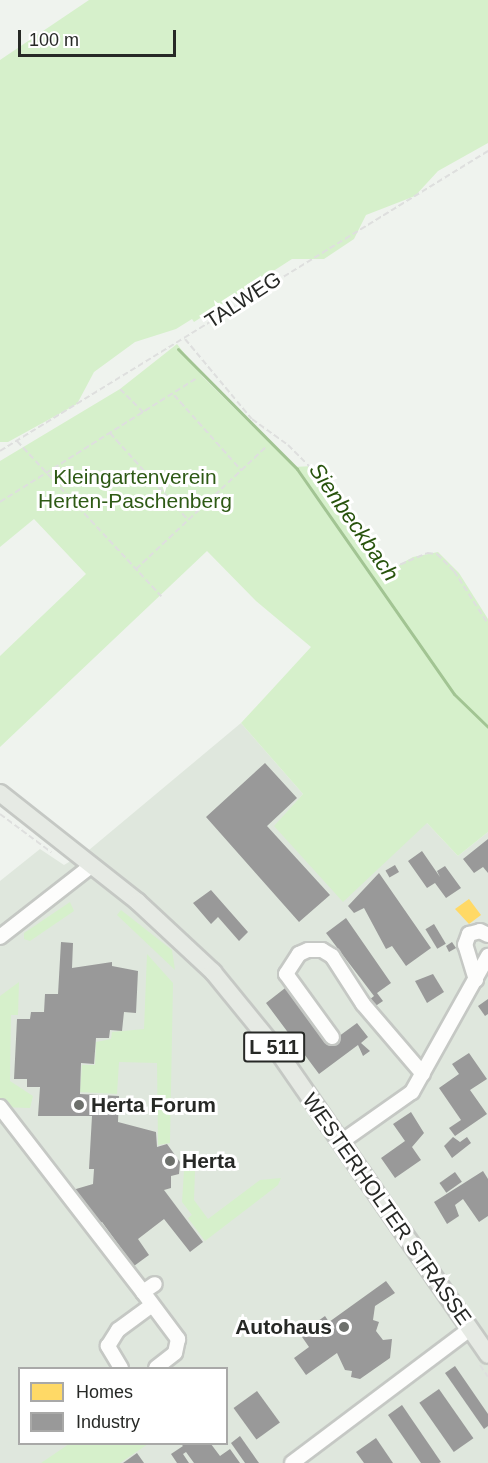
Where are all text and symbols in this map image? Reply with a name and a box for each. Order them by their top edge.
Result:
scale bar [21,18,178,56]
text: 100 m [29,30,79,50]
street label: TALWEG [200,266,286,334]
water label: Sienbeckbach [304,458,404,586]
park label: Kleingartenverein Herten-Paschenberg [38,464,232,514]
road number: L 511 [242,1030,306,1064]
street label: WESTERHOLTER STRASSE [297,1088,477,1330]
place label: Herta Forum [91,1092,216,1118]
marker: Herta Forum [72,1098,86,1112]
place label: Herta [182,1148,236,1174]
marker: Herta [163,1154,177,1168]
place label: Autohaus [235,1314,332,1340]
marker: Autohaus [337,1320,351,1334]
legend [18,1367,228,1445]
text: Homes [76,1382,133,1402]
text: Industry [76,1412,140,1432]

